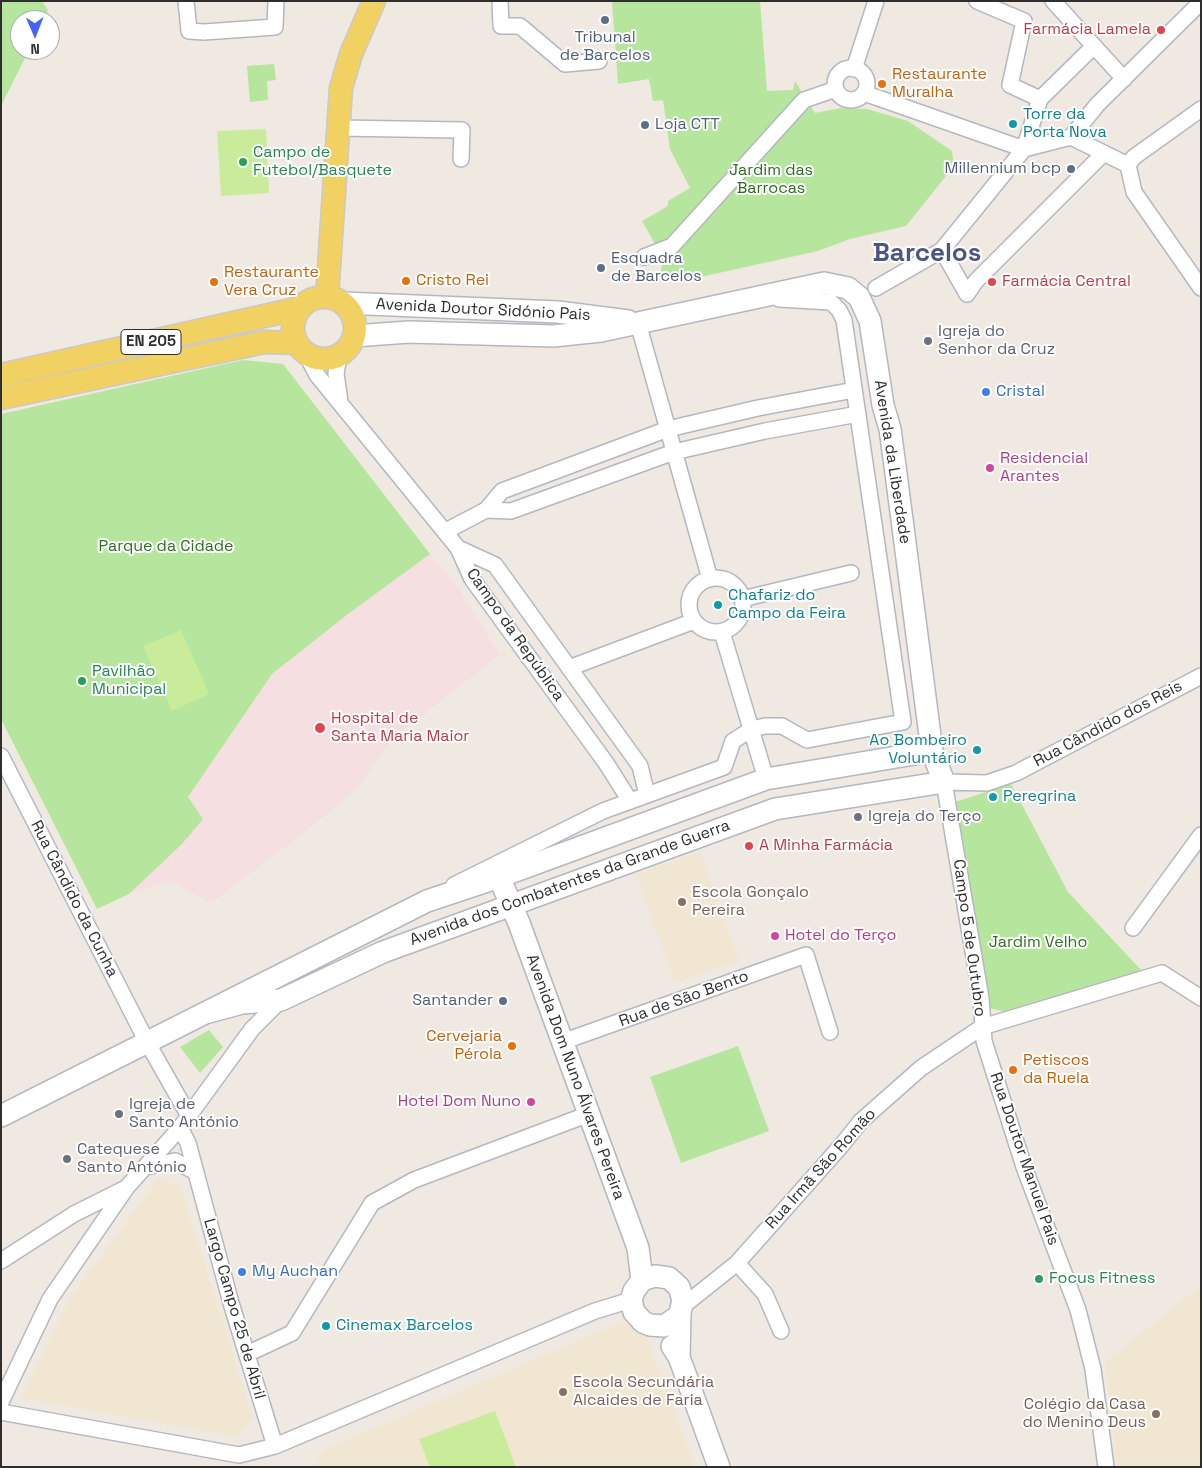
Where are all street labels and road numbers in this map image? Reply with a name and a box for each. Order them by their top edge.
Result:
street label: Avenida Doutor Sidónio Pais [375,295,591,325]
road number: EN 205 [121,330,181,354]
street label: Avenida da Liberdade [870,379,914,545]
street label: Campo da República [462,565,568,705]
street label: Rua Cândido dos Reis [1030,677,1186,771]
street label: Avenida dos Combatentes da Grande Guerra [407,816,733,950]
street label: Rua Cândido da Cunha [26,817,122,981]
street label: Campo 5 de Outubro [948,858,990,1018]
street label: Avenida Dom Nuno Álvares Pereira [522,952,628,1202]
street label: Rua de São Bento [617,967,751,1031]
street label: Rua Doutor Manuel Pais [985,1070,1063,1248]
street label: Rua Irmã São Romão [762,1105,880,1233]
street label: Largo Campo 25 de Abril [199,1216,269,1402]

